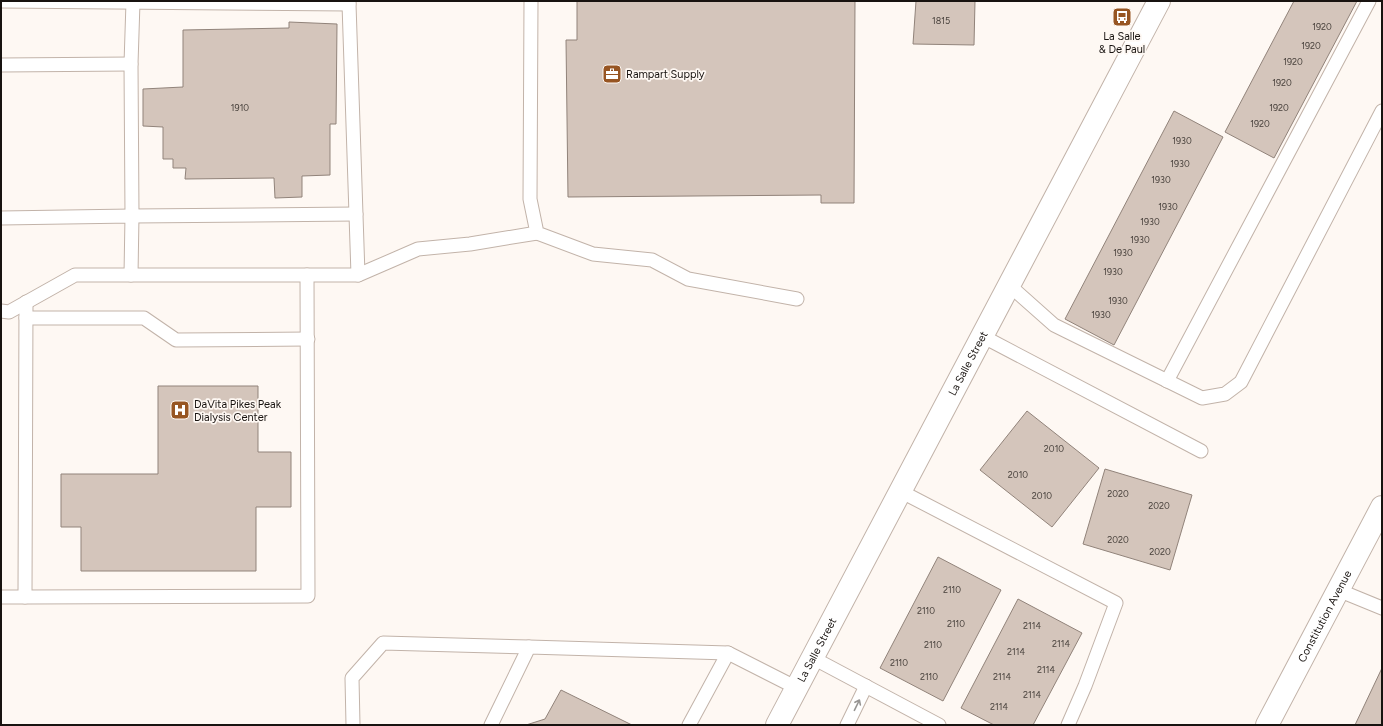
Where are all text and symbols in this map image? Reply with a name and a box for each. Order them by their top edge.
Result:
bus stop icon: La Salle & De Paul [1111,6,1133,28]
house number: 1815 [932,15,950,26]
house number: 1920 [1312,21,1332,32]
place label: La Salle & De Paul [1099,30,1145,56]
house number: 1920 [1301,40,1321,51]
house number: 1920 [1283,56,1303,67]
office icon: Rampart Supply [601,63,623,85]
place label: Rampart Supply [626,68,705,81]
house number: 1920 [1272,77,1292,88]
house number: 1910 [231,102,249,113]
house number: 1920 [1269,102,1289,113]
house number: 1920 [1250,118,1270,129]
house number: 1930 [1172,135,1192,146]
house number: 1930 [1170,158,1190,169]
house number: 1930 [1151,174,1171,185]
house number: 1930 [1158,201,1178,212]
house number: 1930 [1140,216,1160,227]
house number: 1930 [1130,234,1150,245]
house number: 1930 [1113,247,1133,258]
house number: 1930 [1103,266,1123,277]
house number: 1930 [1108,295,1128,306]
house number: 1930 [1091,309,1111,320]
street label: La Salle Street [946,329,990,398]
place label: DaVita Pikes Peak Dialysis Center [194,398,282,424]
hospital icon: DaVita Pikes Peak Dialysis Center [169,399,191,421]
house number: 2010 [1044,443,1064,454]
house number: 2010 [1008,469,1028,480]
house number: 2020 [1107,488,1129,499]
house number: 2010 [1032,490,1052,501]
house number: 2020 [1148,500,1170,511]
house number: 2020 [1107,534,1129,545]
house number: 2020 [1149,546,1171,557]
street label: Constitution Avenue [1295,568,1354,664]
house number: 2110 [943,584,961,595]
house number: 2110 [917,605,935,616]
street label: La Salle Street [794,615,839,684]
house number: 2110 [947,618,965,629]
house number: 2114 [1023,620,1041,631]
house number: 2114 [1052,638,1070,649]
house number: 2110 [924,639,942,650]
house number: 2114 [1007,646,1025,657]
house number: 2110 [890,657,908,668]
house number: 2114 [1037,664,1055,675]
house number: 2110 [920,671,938,682]
house number: 2114 [993,671,1011,682]
house number: 2114 [1023,689,1041,700]
one-way arrow [853,700,861,712]
house number: 2114 [990,701,1008,712]

